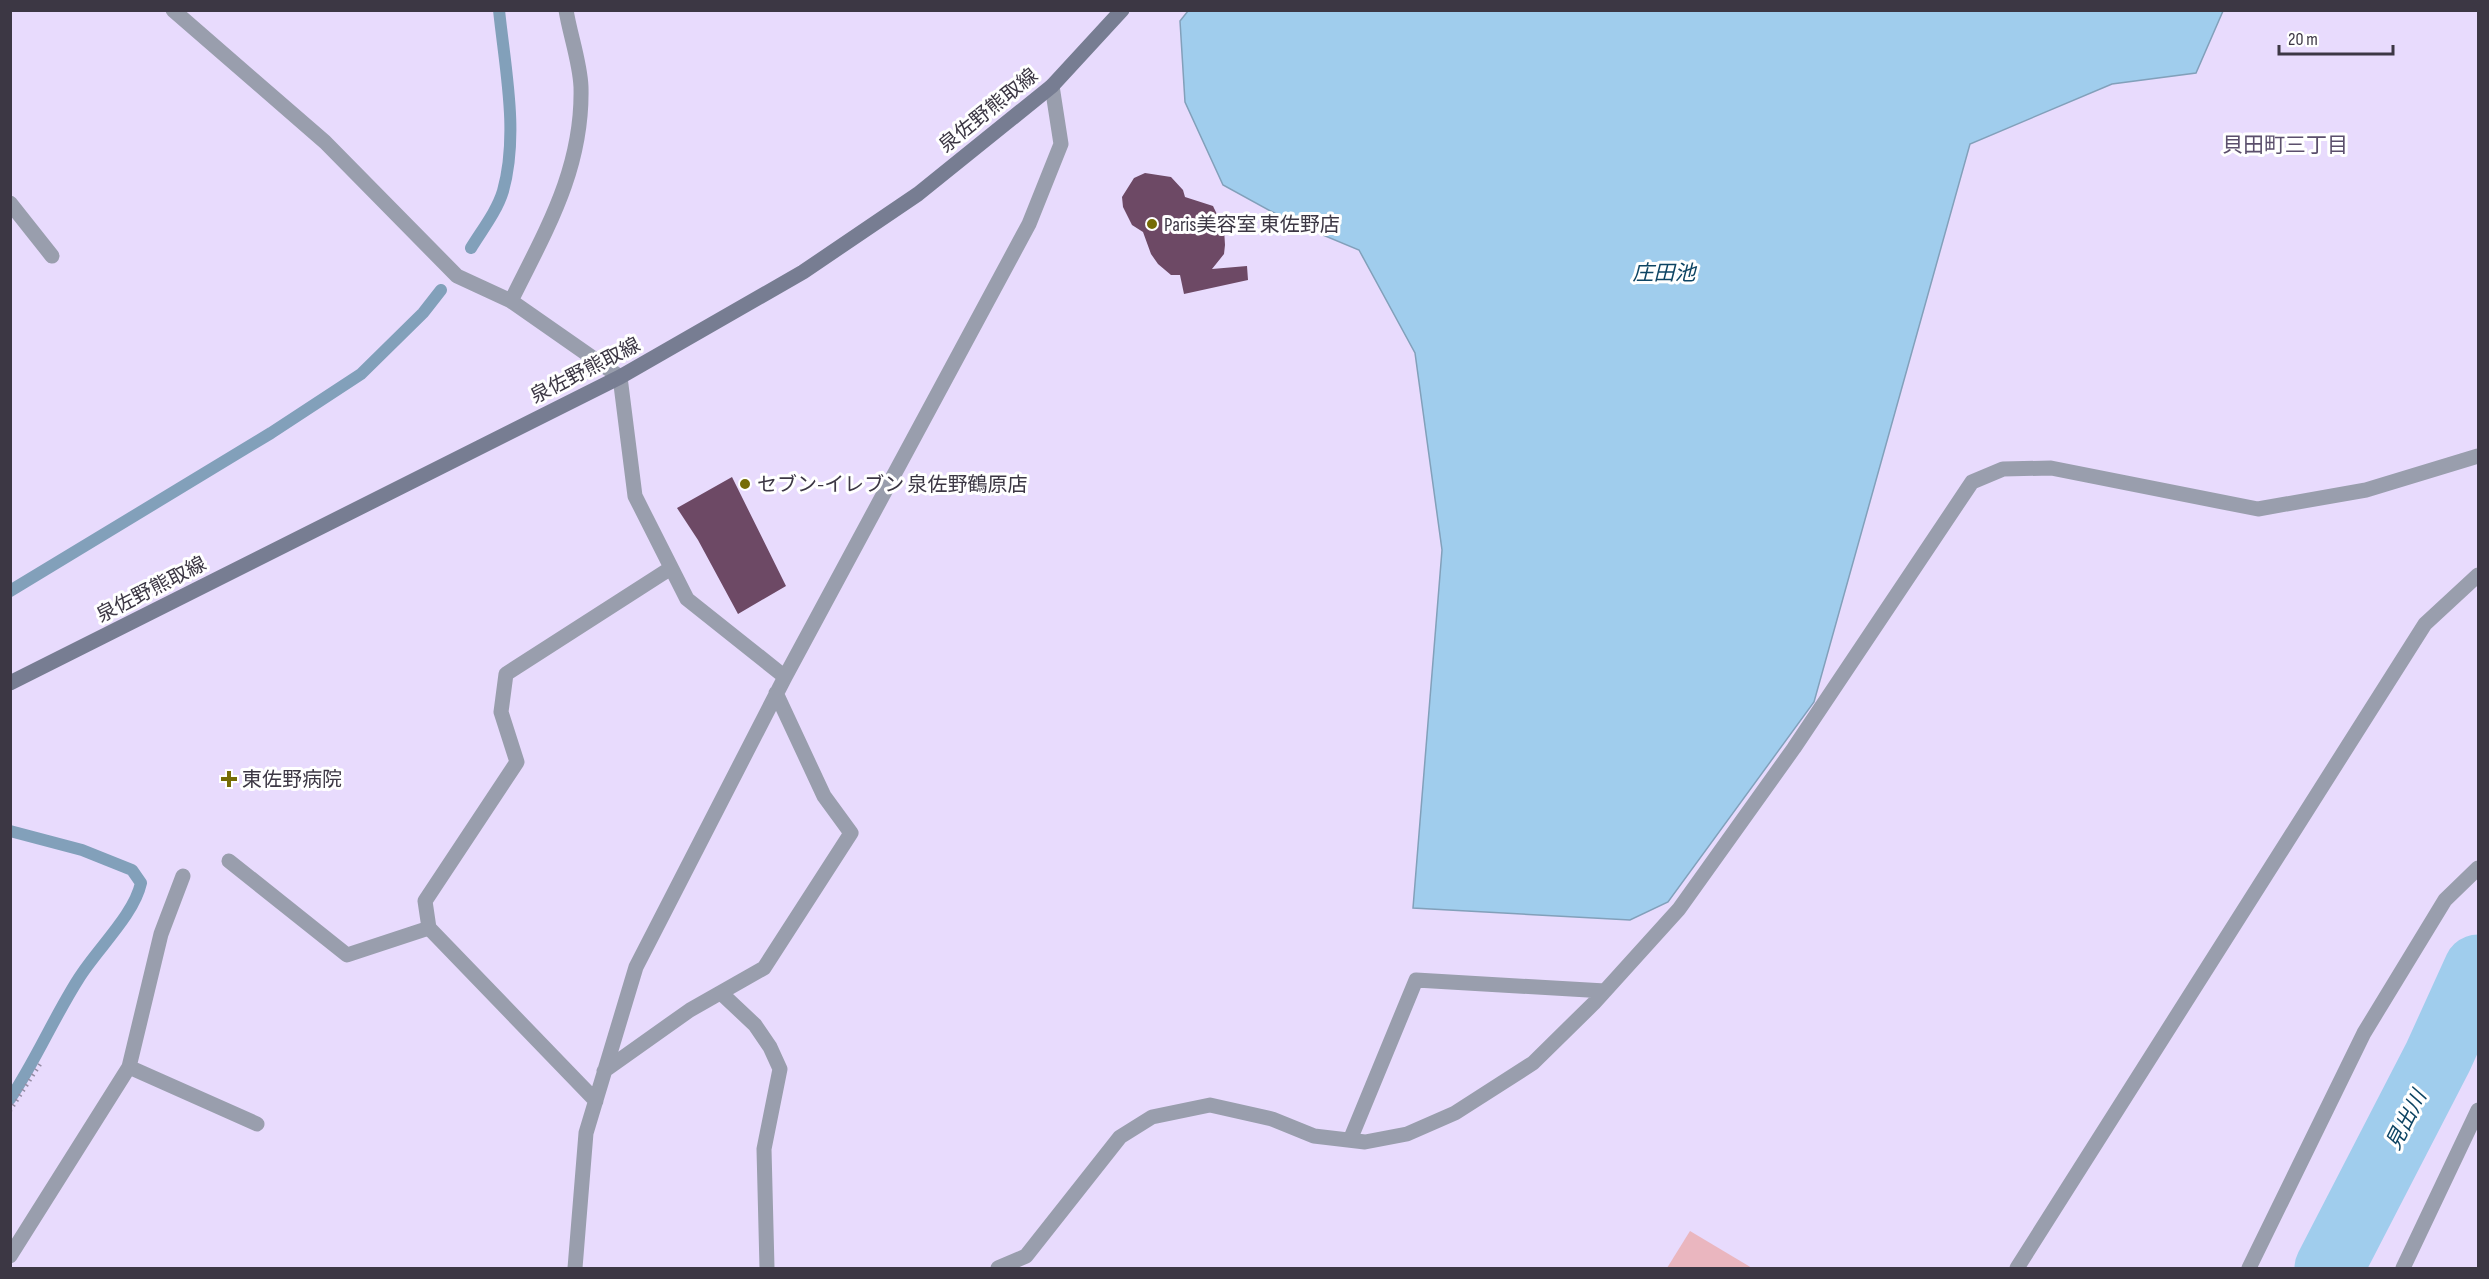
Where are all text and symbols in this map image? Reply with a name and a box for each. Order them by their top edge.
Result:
scale bar [2279,18,2393,56]
text: 20 m [2288,29,2318,50]
street label: 泉佐野熊取線 [934,64,1043,158]
district label: 貝田町三丁目 [2222,133,2348,158]
place label: Paris美容室 東佐野店 [1164,213,1340,237]
marker: Paris美容室 東佐野店 [1145,217,1159,231]
water label: 庄田池 [1633,261,1697,286]
street label: 泉佐野熊取線 [527,333,644,409]
place label: セブン-イレブン 泉佐野鶴原店 [757,473,1028,497]
marker: セブン-イレブン 泉佐野鶴原店 [738,477,752,491]
street label: 泉佐野熊取線 [93,552,210,628]
place label: 東佐野病院 [242,768,342,792]
marker: 東佐野病院 [220,770,238,788]
water label: 見出川 [2381,1085,2433,1154]

